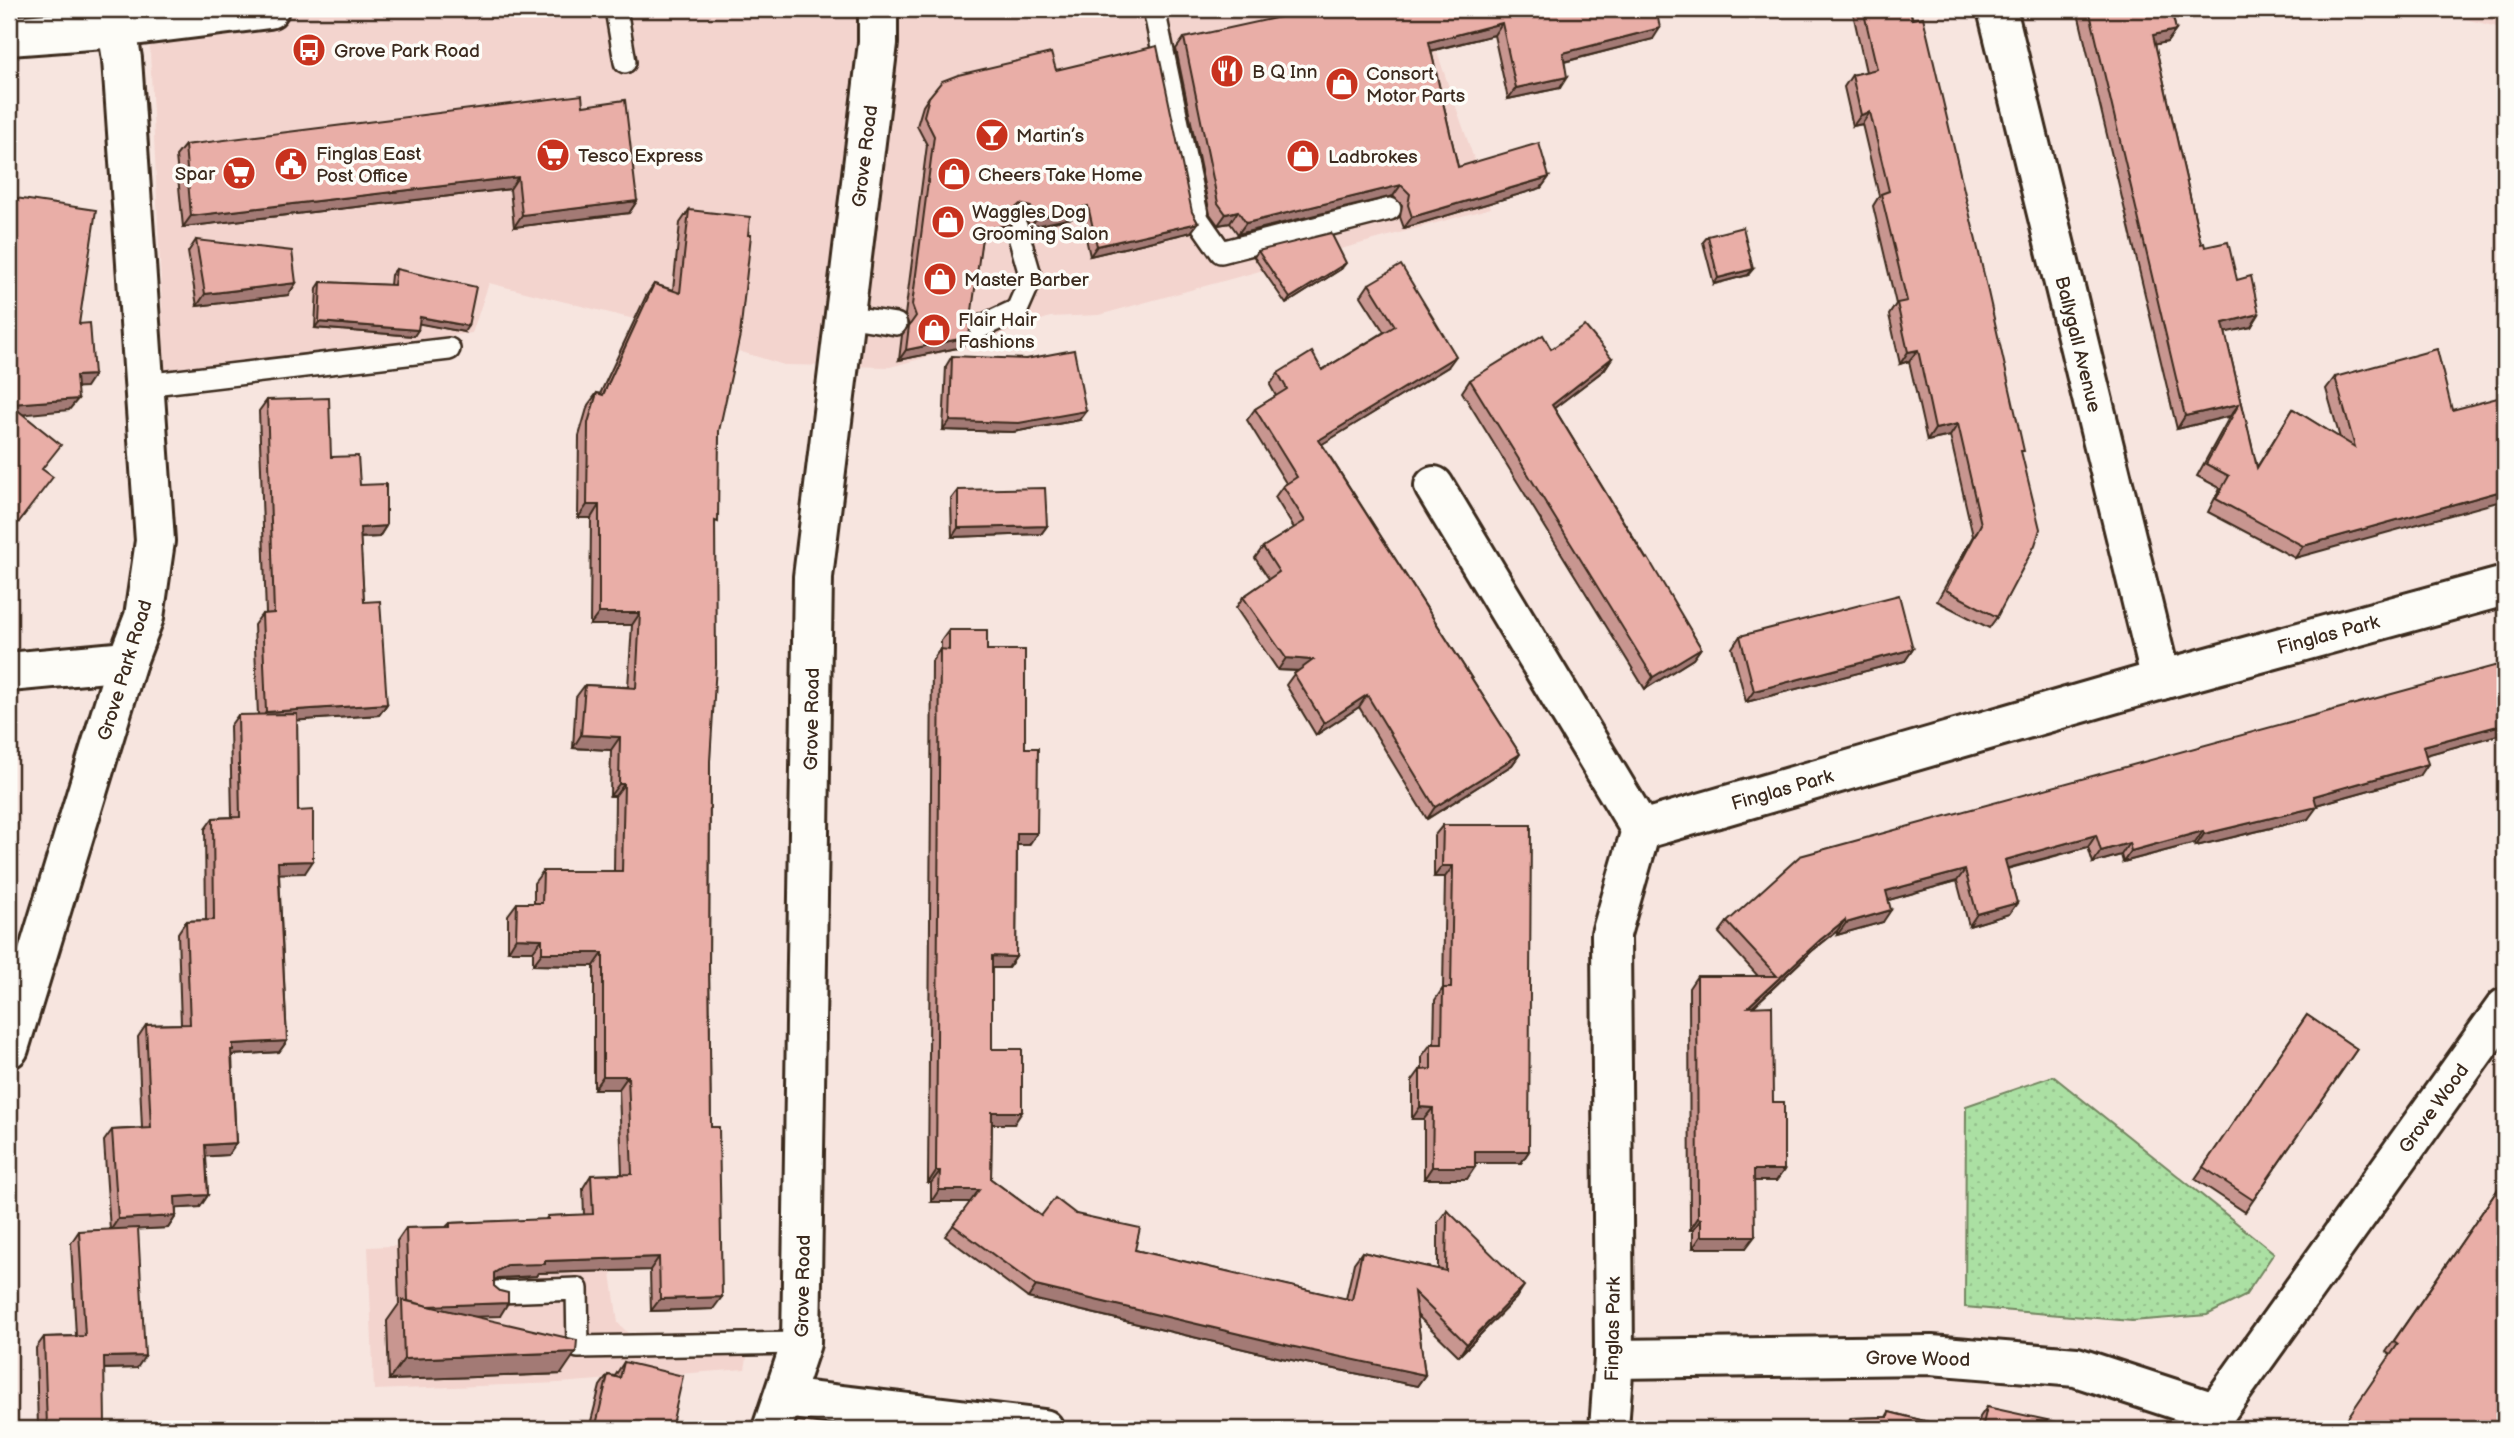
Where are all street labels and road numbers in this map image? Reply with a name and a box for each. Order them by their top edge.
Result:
street label: Grove Road [848,104,883,209]
street label: Ballygall Avenue [2050,274,2106,415]
street label: Grove Park Road [93,597,158,744]
street label: Finglas Park [2275,611,2383,660]
street label: Grove Road [800,667,825,771]
street label: Finglas Park [1729,765,1837,816]
street label: Grove Wood [2394,1060,2474,1158]
street label: Grove Road [791,1234,816,1338]
street label: Finglas Park [1601,1276,1626,1382]
street label: Grove Wood [1865,1347,1971,1372]

